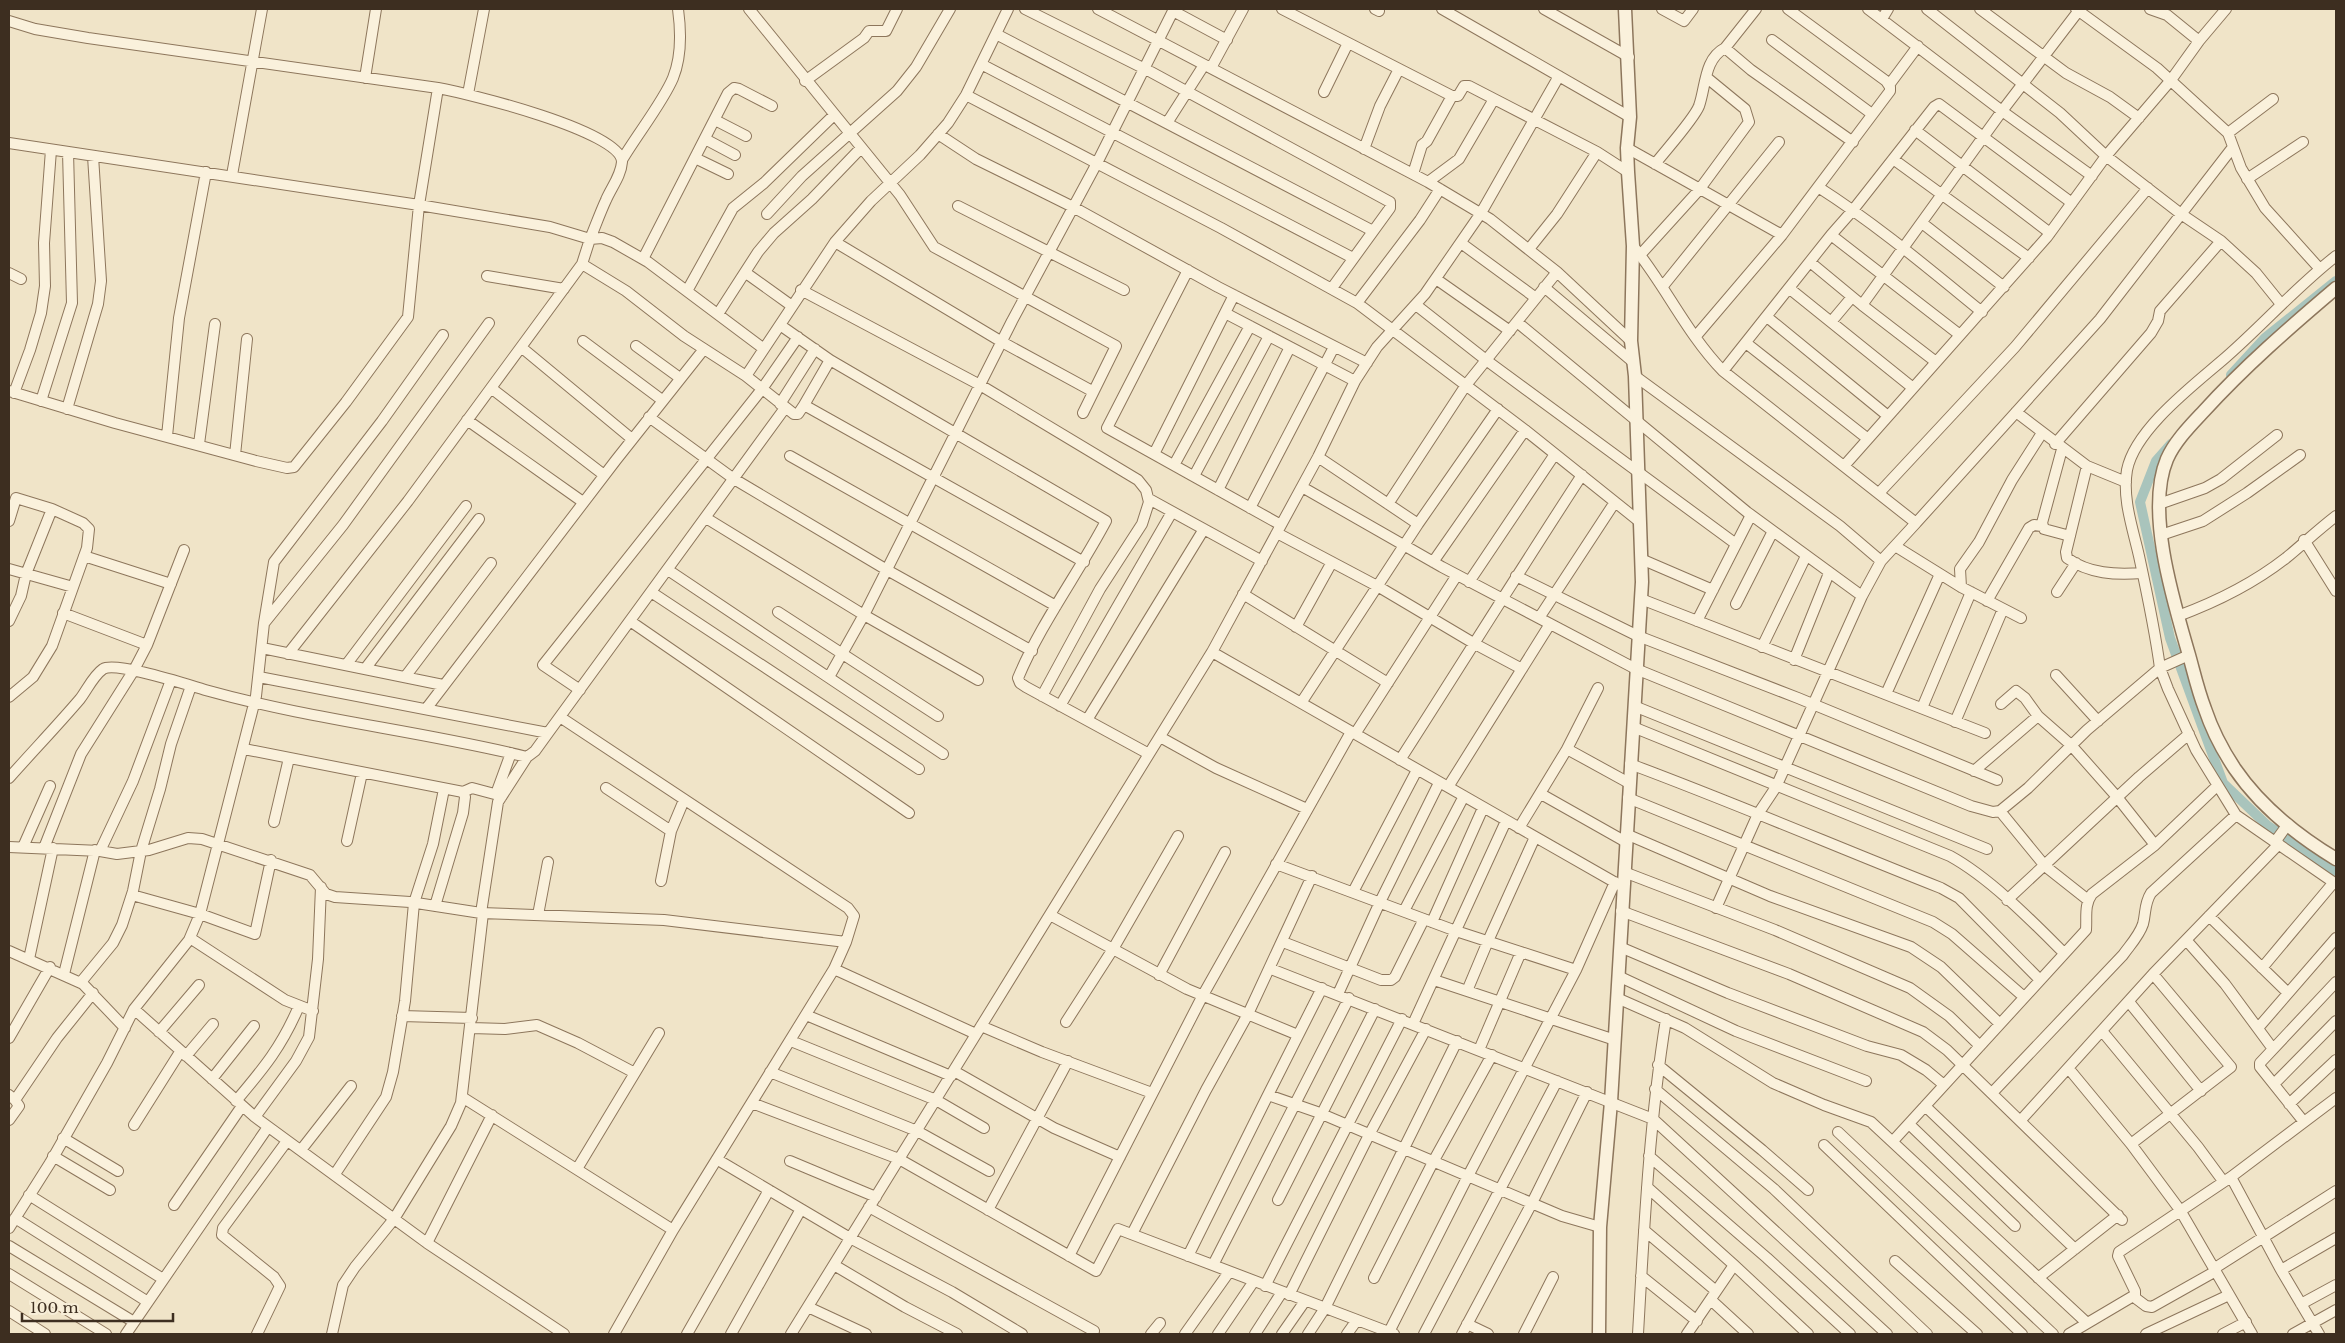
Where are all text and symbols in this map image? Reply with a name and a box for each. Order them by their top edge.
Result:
scale bar [22,1290,174,1322]
text: 100 m [30,1298,79,1317]

